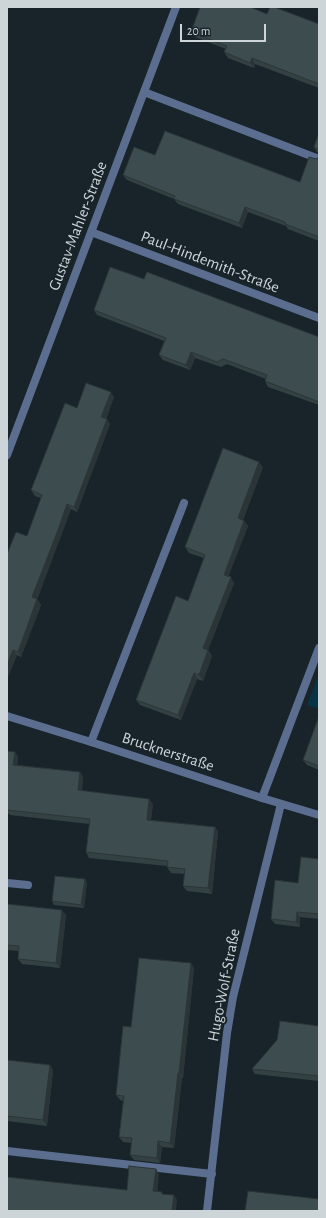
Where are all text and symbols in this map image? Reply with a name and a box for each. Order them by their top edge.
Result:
scale bar [182,16,268,42]
text: 20 m [187,25,210,37]
street label: Gustav-Mahler-Straße [45,159,111,293]
street label: Paul-Hindemith-Straße [138,227,282,297]
street label: Brucknerstraße [120,728,216,776]
street label: Hugo-Wolf-Straße [204,927,244,1043]

